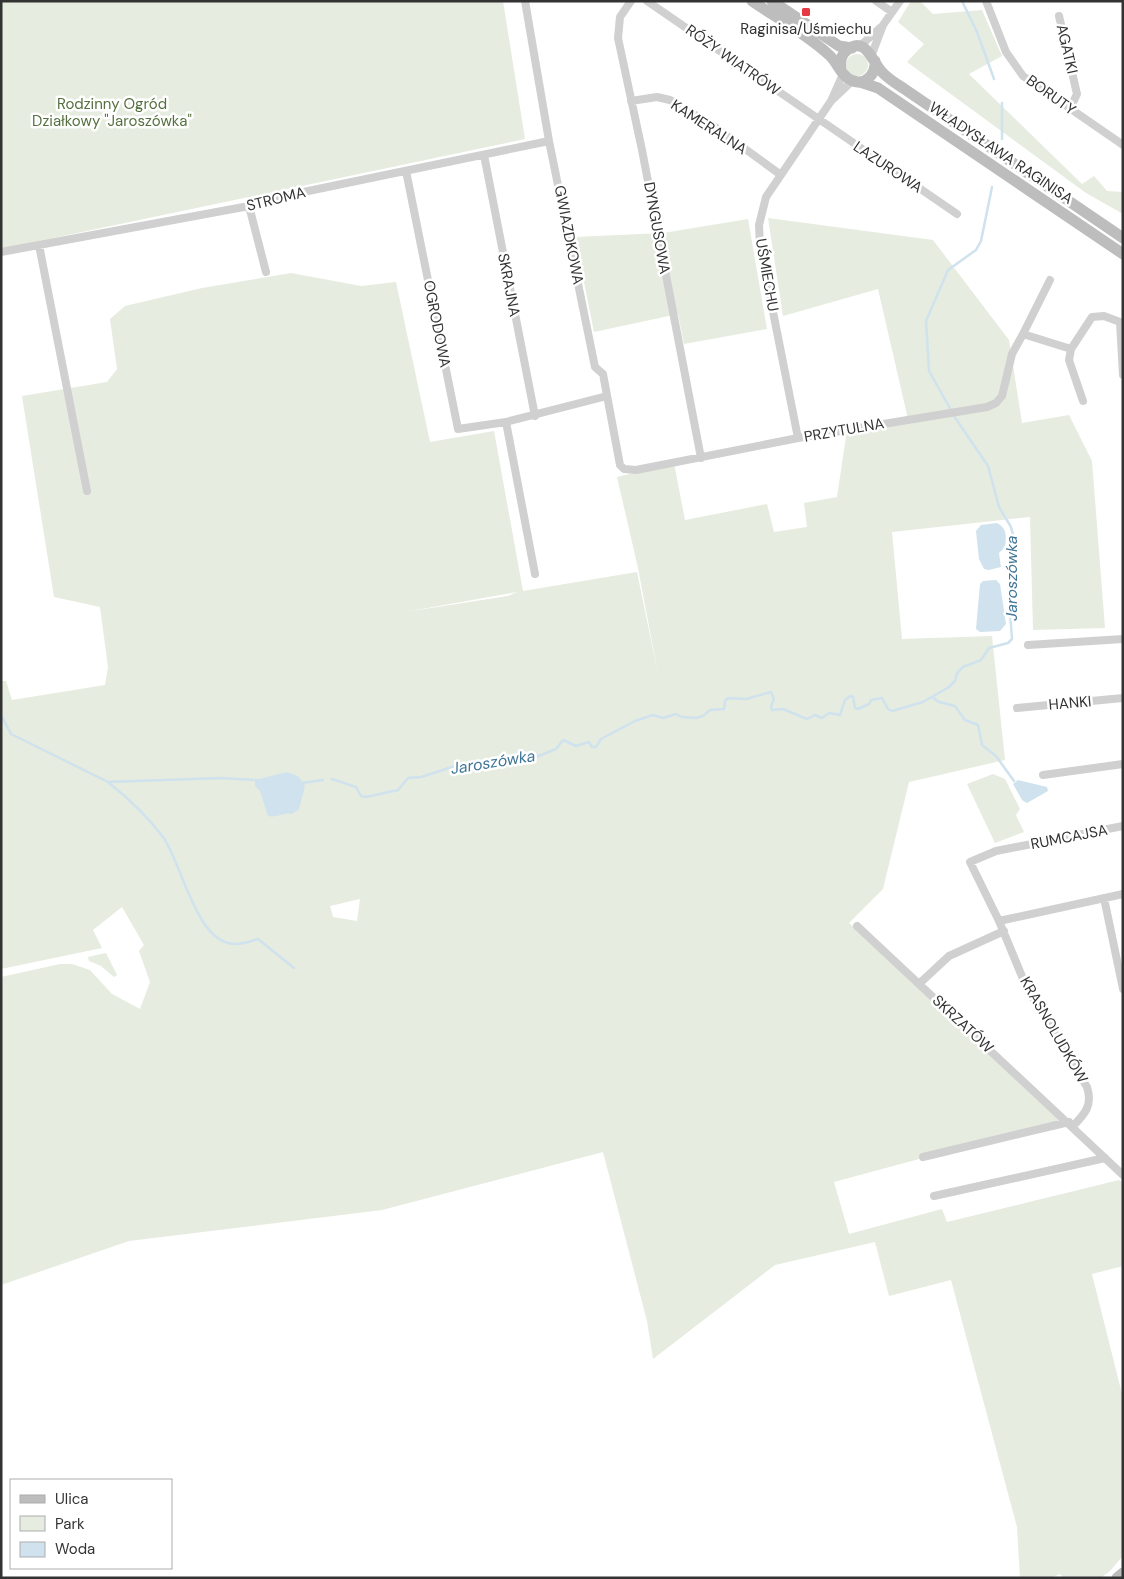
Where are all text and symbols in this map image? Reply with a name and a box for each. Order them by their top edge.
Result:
marker: Raginisa/Uśmiechu [800,6,812,18]
place label: Raginisa/Uśmiechu [740,19,872,39]
street label: RÓŻY WIATRÓW [682,20,785,100]
street label: AGATKI [1052,22,1082,76]
street label: BORUTY [1022,70,1080,120]
park label: Rodzinny Ogród Działkowy "Jaroszówka" [32,94,192,131]
street label: KAMERALNA [667,95,751,159]
street label: WŁADYSŁAWA RAGINISA [925,97,1077,209]
street label: LAZUROWA [849,137,927,198]
street label: DYNGUSOWA [639,180,675,276]
street label: STROMA [244,182,308,216]
street label: GWIAZDKOWA [550,184,588,286]
street label: UŚMIECHU [751,237,783,313]
street label: SKRAJNA [493,252,525,318]
street label: OGRODOWA [419,279,455,369]
street label: PRZYTULNA [802,413,886,447]
water label: Jaroszówka [1001,535,1022,621]
street label: HANKI [1048,691,1092,715]
water label: Jaroszówka [449,745,537,779]
street label: RUMCAJSA [1029,820,1109,854]
street label: KRASNOLUDKÓW [1015,973,1093,1087]
street label: SKRZATÓW [928,990,998,1058]
legend [10,1479,172,1569]
text: Ulica [55,1489,89,1509]
text: Park [55,1514,85,1534]
text: Woda [55,1539,95,1559]

